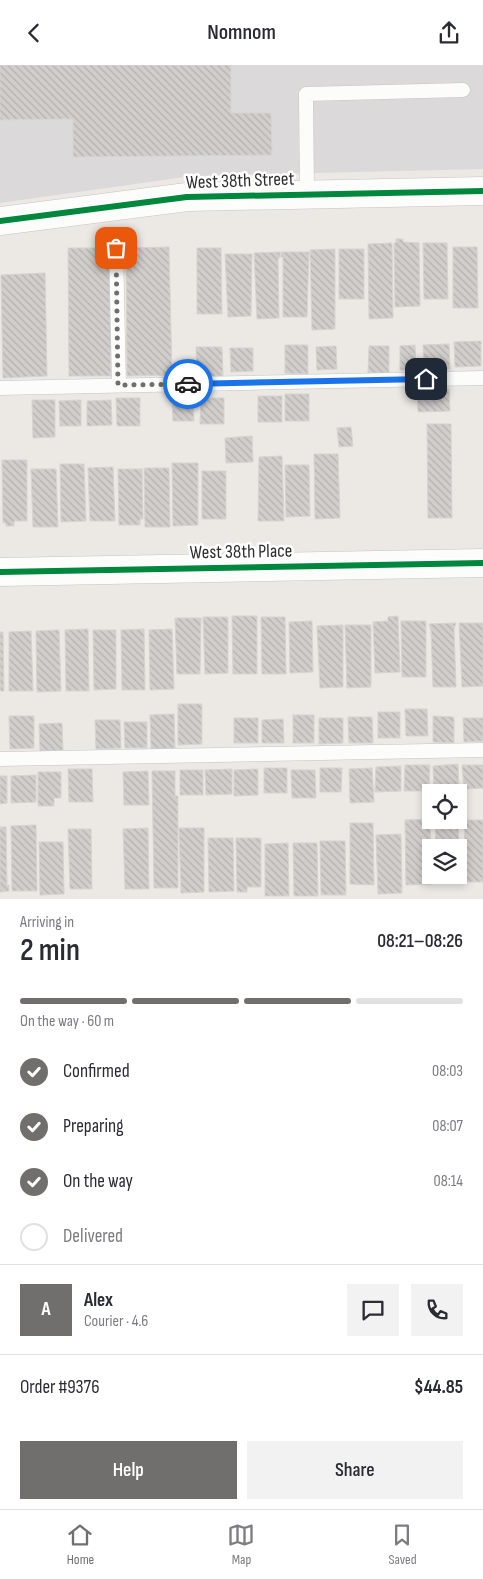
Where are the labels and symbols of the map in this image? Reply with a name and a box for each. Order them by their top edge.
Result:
street label: West 38th Street [185,168,295,194]
pin [95,227,137,269]
pin [405,358,447,400]
courier [163,359,213,409]
street label: West 38th Place [190,540,292,564]

